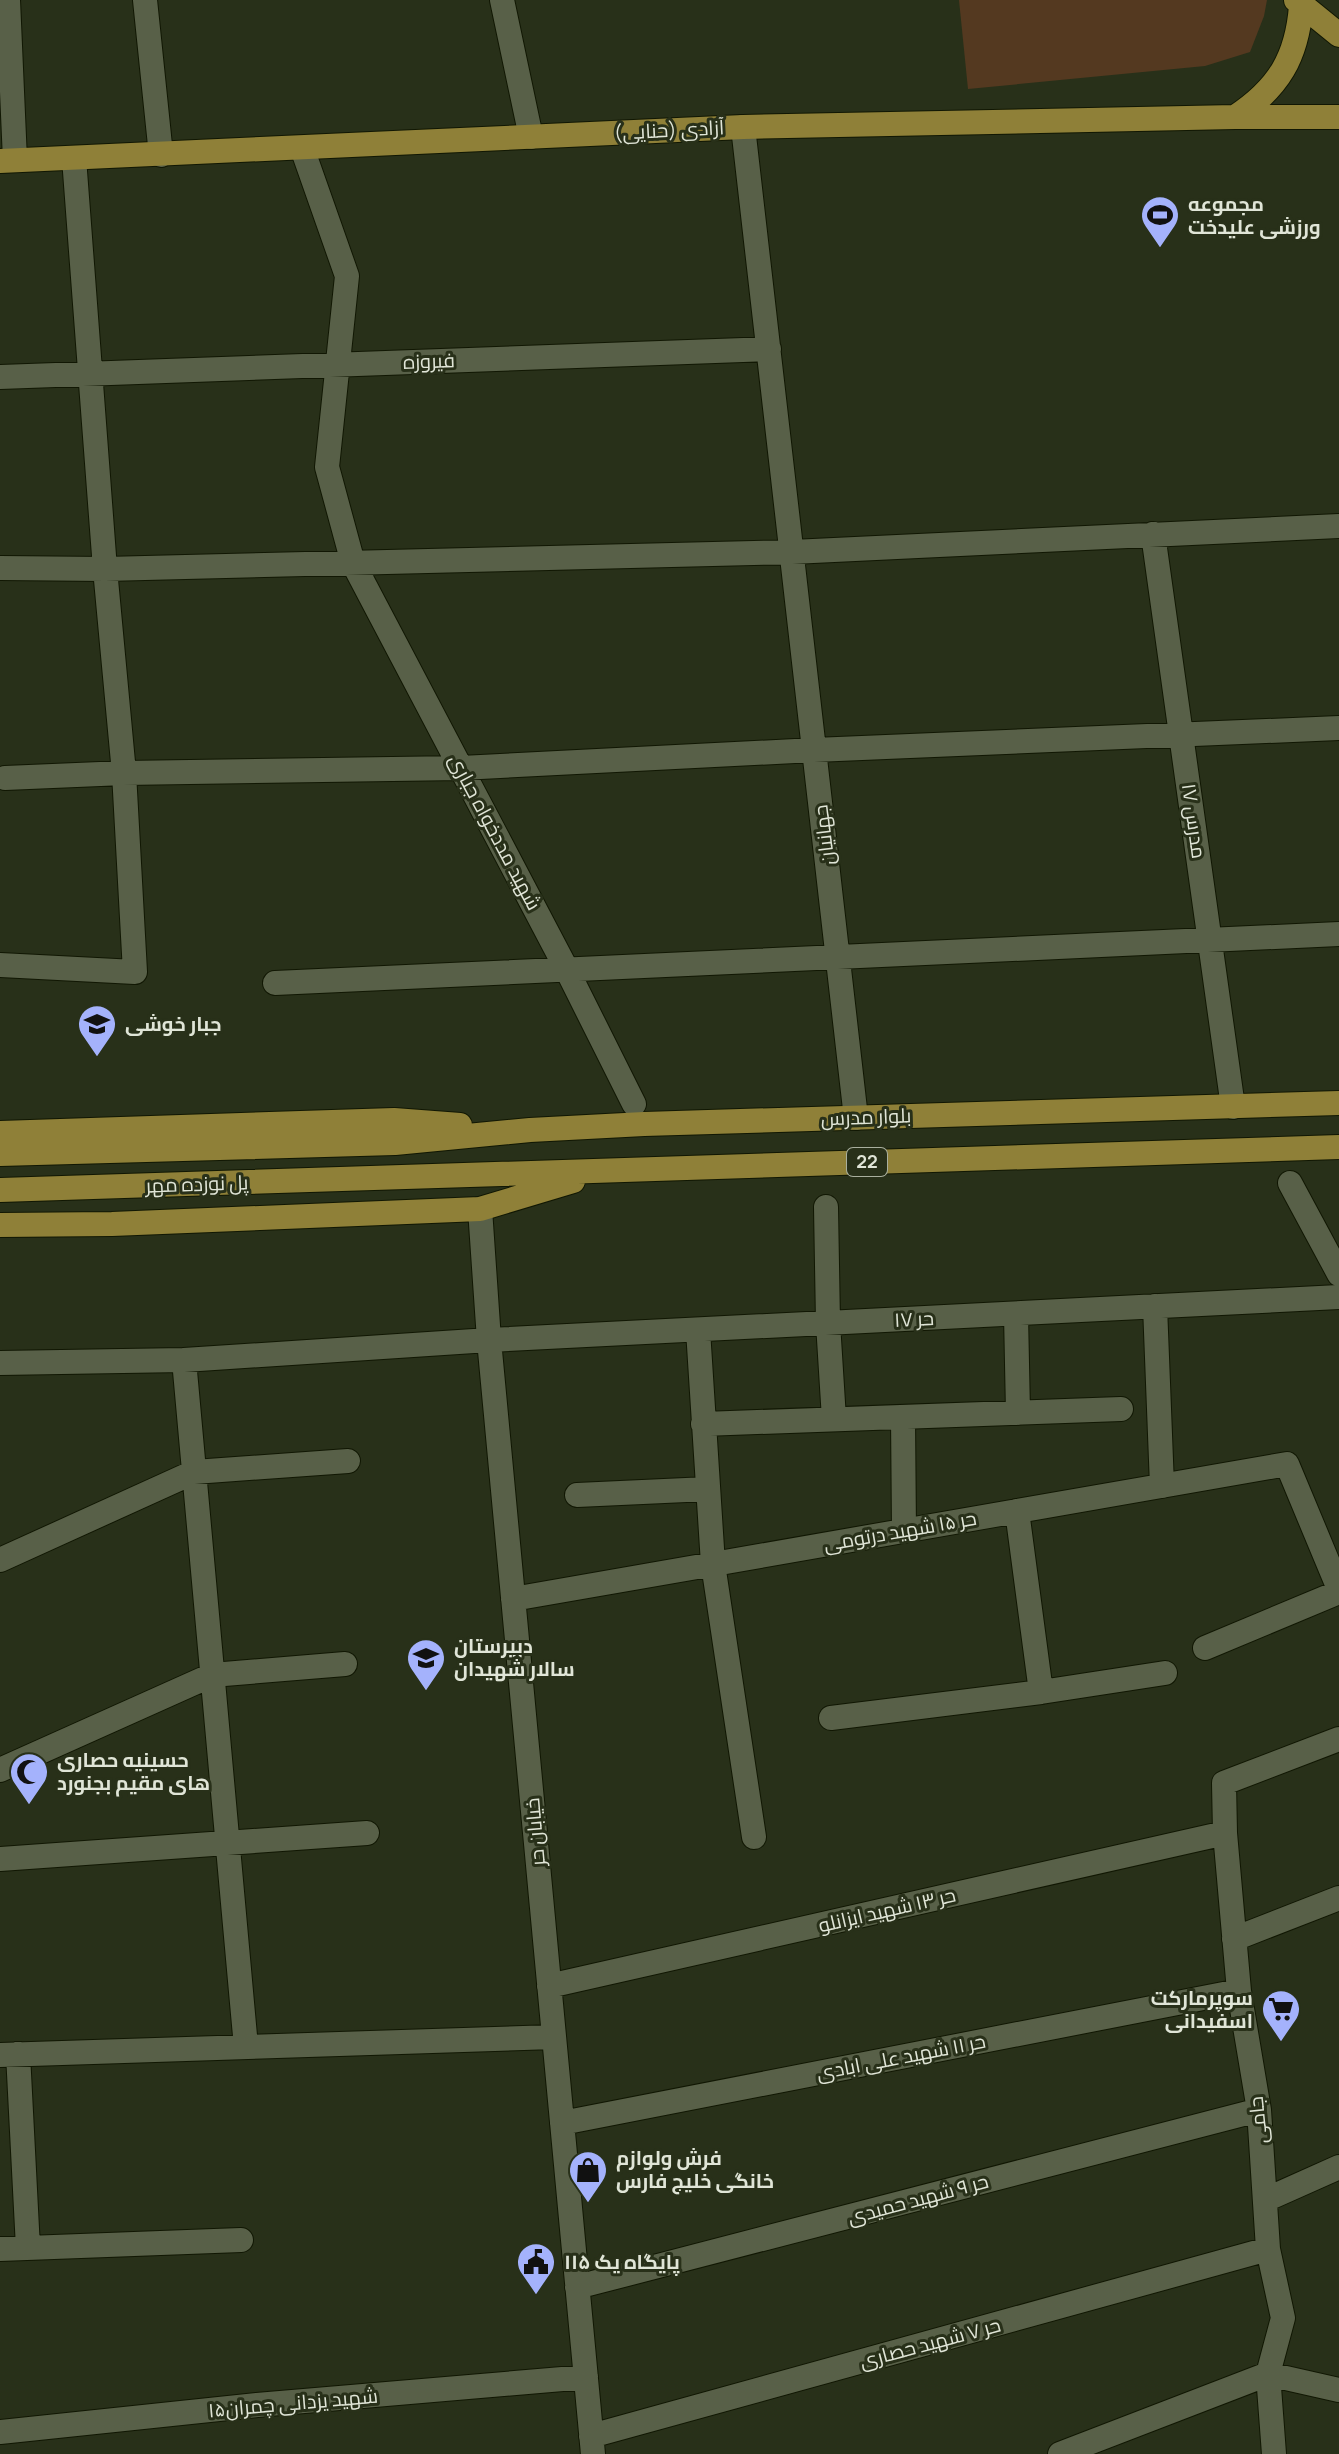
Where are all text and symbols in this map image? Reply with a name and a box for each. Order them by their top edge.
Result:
street label: آزادی (حنایی) [613,113,725,146]
place label: مجموعه ورزشی علیدخت [1188,190,1321,240]
sports icon: مجموعه ورزشی علیدخت [1139,194,1181,249]
street label: فیروزه [403,346,455,375]
street label: شهید مددخواه جباری [443,749,548,915]
street label: مدرس ۱۷ [1176,782,1213,860]
street label: جهانیان [806,803,841,867]
school or university icon: جبار خوشی [76,1003,118,1058]
place label: جبار خوشی [125,1010,221,1037]
street label: بلوار مدرس [820,1101,912,1132]
road number: 22 [847,1148,887,1176]
street label: پل نوزده مهر [144,1168,250,1199]
street label: حر ۱۷ [893,1304,935,1333]
street label: حر ۱۵ شهید درتومی [821,1504,979,1557]
place label: دبیرستان سالار شهیدان [454,1632,575,1682]
school or university icon: دبیرستان سالار شهیدان [405,1637,447,1692]
place label: حسینیه حصاری های مقیم بجنورد [57,1746,210,1797]
mosque icon: حسینیه حصاری های مقیم بجنورد [8,1751,50,1806]
street label: خیابان حر [518,1797,551,1868]
street label: حر ۱۳ شهید ایزانلو [816,1881,958,1938]
place label: سوپرمارکت اسفیدانی [1151,1984,1253,2034]
supermarket icon: سوپرمارکت اسفیدانی [1260,1988,1302,2043]
street label: حر ۱۱ شهید علی ابادی [814,2027,988,2086]
street label: جامی [1242,2095,1273,2145]
place label: فرش و‌لوازم خانگی خلیج فارس [616,2144,774,2195]
shop icon: فرش و‌لوازم خانگی خلیج فارس [567,2149,609,2204]
street label: حر ۹ شهید حمیدی [844,2167,991,2230]
public building icon: پایگاه یک ۱۱۵ [515,2241,557,2296]
place label: پایگاه یک ۱۱۵ [564,2248,680,2276]
street label: حر ۷ شهید حصاری [856,2311,1003,2374]
street label: شهید یزدانی چمران۱۵ [207,2382,379,2423]

